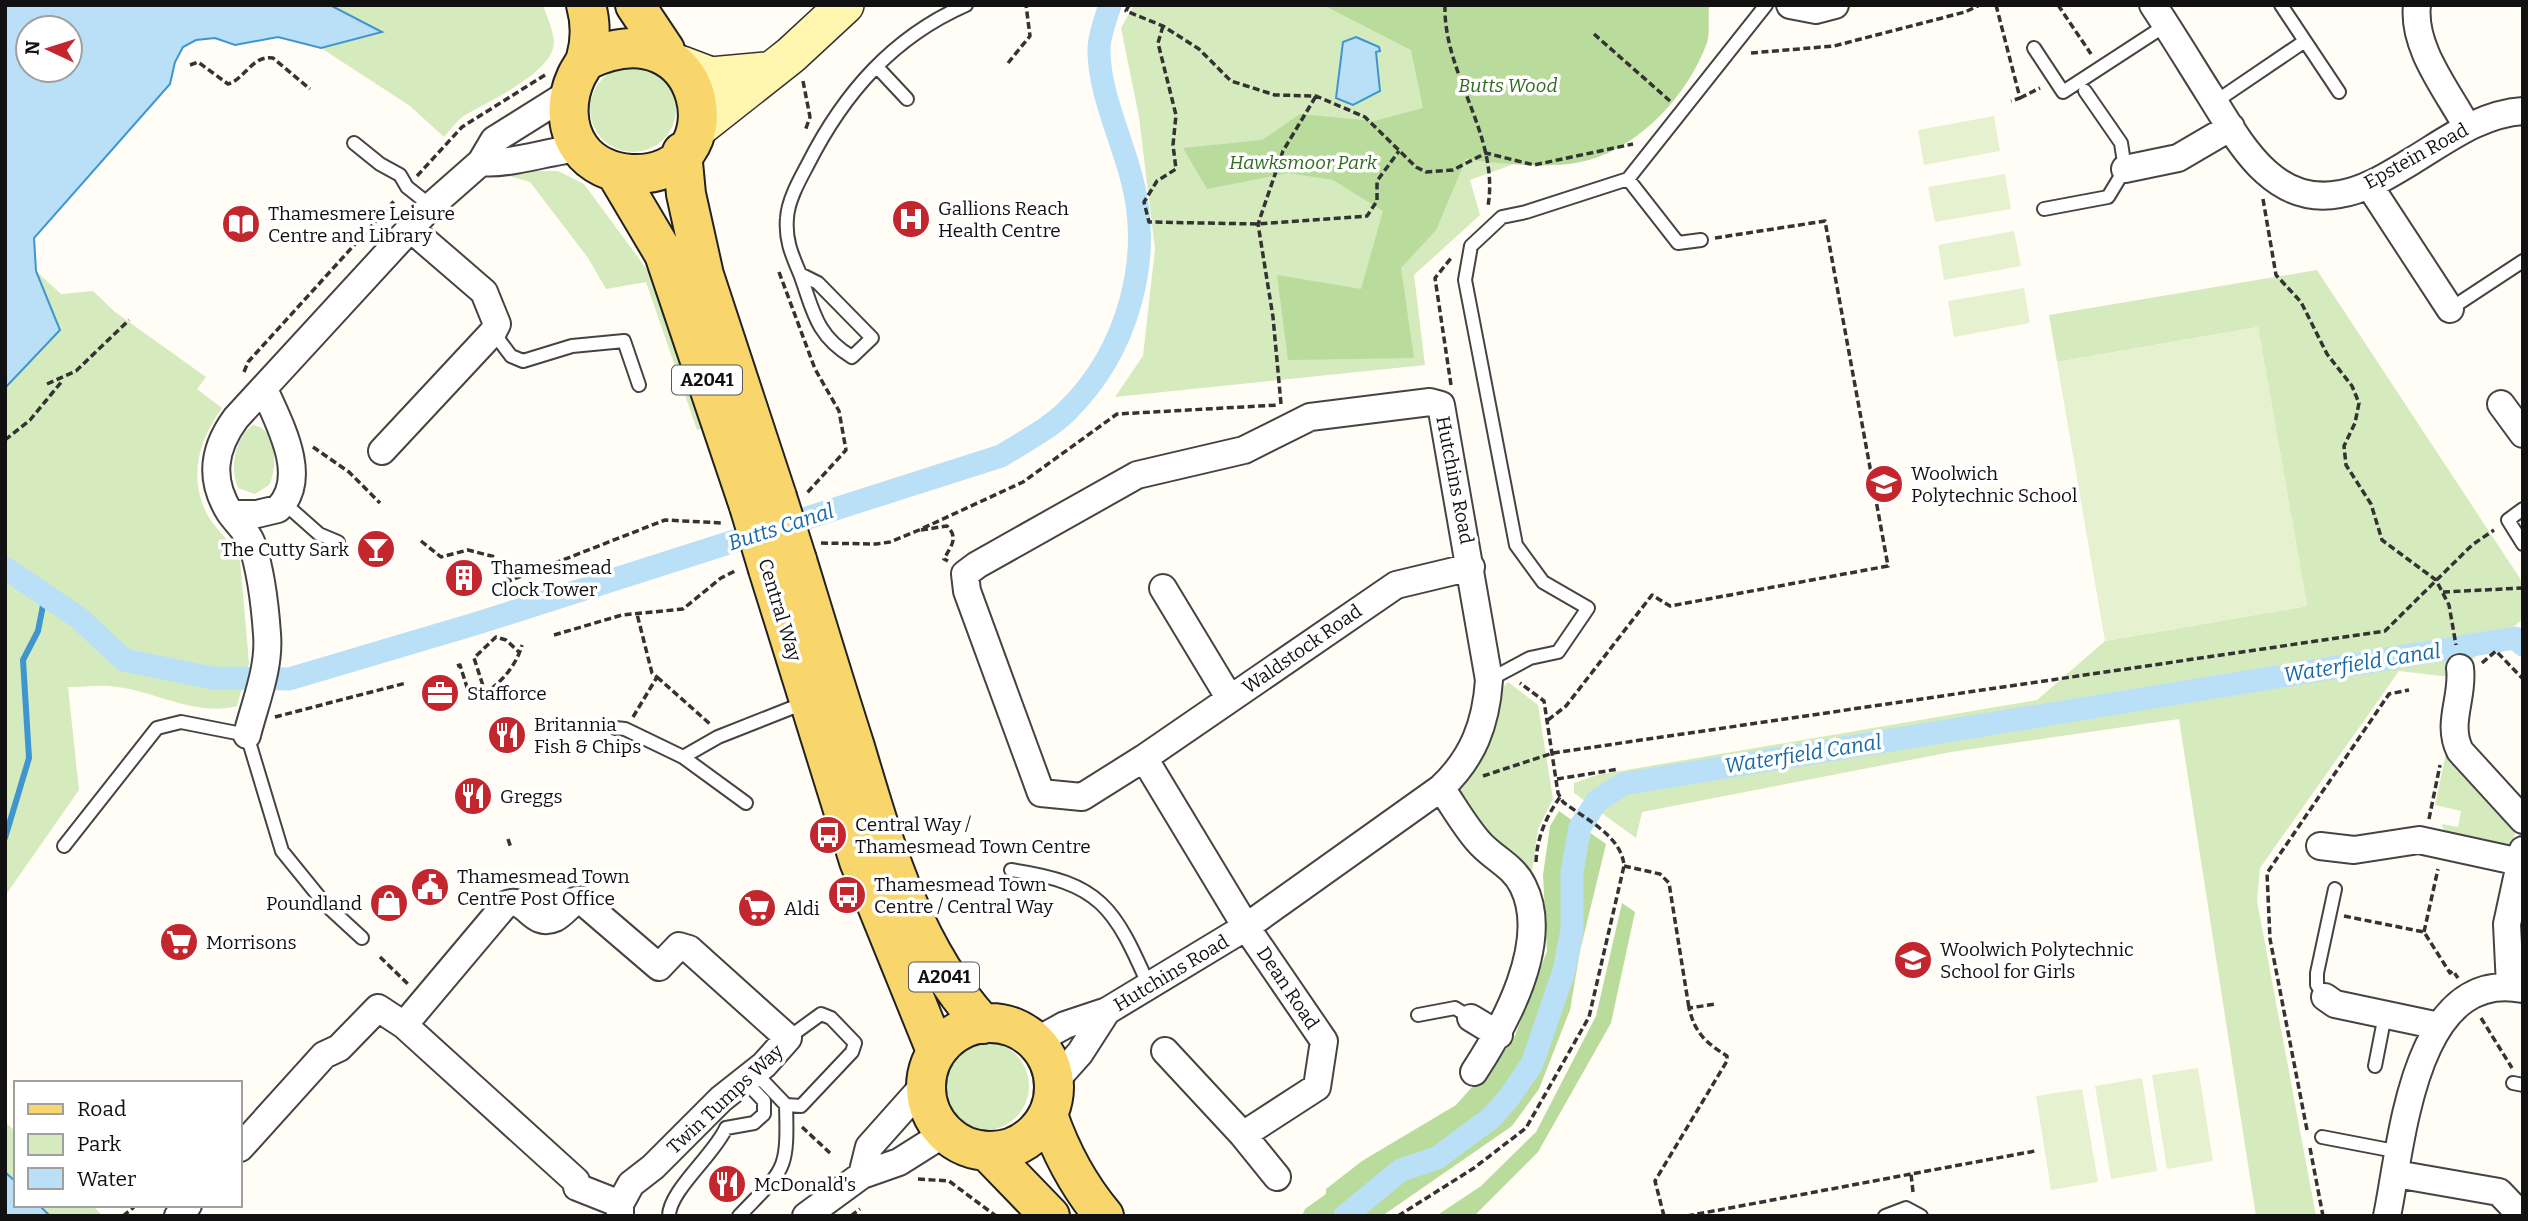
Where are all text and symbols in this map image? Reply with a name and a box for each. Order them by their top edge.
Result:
north arrow [14,14,84,84]
text: N [21,39,45,56]
park label: Butts Wood [1458,74,1558,97]
street label: Epstein Road [2360,118,2472,194]
park label: Hawksmoor Park [1229,151,1378,174]
place label: Gallions Reach Health Centre [938,197,1069,242]
hospital icon: Gallions Reach Health Centre [890,198,932,240]
place label: Thamesmere Leisure Centre and Library [268,202,455,247]
library icon: Thamesmere Leisure Centre and Library [220,203,262,245]
road number: A2041 [672,366,742,394]
street label: Hutchins Road [1431,414,1479,546]
place label: Woolwich Polytechnic School [1911,462,2078,507]
school or university icon: Woolwich Polytechnic School [1863,463,1905,505]
water label: Butts Canal [725,498,837,556]
bar icon: The Cutty Sark [355,528,397,570]
place label: The Cutty Sark [221,538,349,561]
place label: Thamesmead Clock Tower [491,556,612,601]
street label: Central Way [753,556,807,665]
building icon: Thamesmead Clock Tower [443,557,485,599]
street label: Waldstock Road [1238,599,1366,699]
water label: Waterfield Canal [2282,638,2443,688]
office icon: Stafforce [419,672,461,714]
place label: Stafforce [467,682,547,705]
place label: Britannia Fish & Chips [534,713,641,758]
restaurant icon: Britannia Fish & Chips [486,714,528,756]
water label: Waterfield Canal [1723,729,1884,779]
restaurant icon: Greggs [452,775,494,817]
place label: Greggs [500,785,563,808]
place label: Central Way / Thamesmead Town Centre [855,813,1091,858]
bus stop icon: Central Way / Thamesmead Town Centre [807,814,849,856]
place label: Thamesmead Town Centre Post Office [457,865,630,910]
public building icon: Thamesmead Town Centre Post Office [409,866,451,908]
place label: Thamesmead Town Centre / Central Way [874,873,1054,918]
bus stop icon: Thamesmead Town Centre / Central Way [826,874,868,916]
shop icon: Poundland [368,882,410,924]
supermarket icon: Aldi [736,887,778,929]
place label: Poundland [266,892,362,915]
place label: Aldi [784,897,820,920]
supermarket icon: Morrisons [158,921,200,963]
street label: Hutchins Road [1109,930,1233,1016]
place label: Morrisons [206,931,297,954]
place label: Woolwich Polytechnic School for Girls [1940,938,2134,983]
school or university icon: Woolwich Polytechnic School for Girls [1892,939,1934,981]
street label: Dean Road [1252,942,1324,1034]
road number: A2041 [909,962,979,992]
street label: Twin Tumps Way [662,1039,788,1159]
legend [14,1081,242,1207]
text: Road [77,1096,126,1122]
text: Park [77,1131,121,1157]
restaurant icon: McDonald's [706,1163,748,1205]
text: Water [77,1166,136,1192]
place label: McDonald's [754,1173,856,1196]

